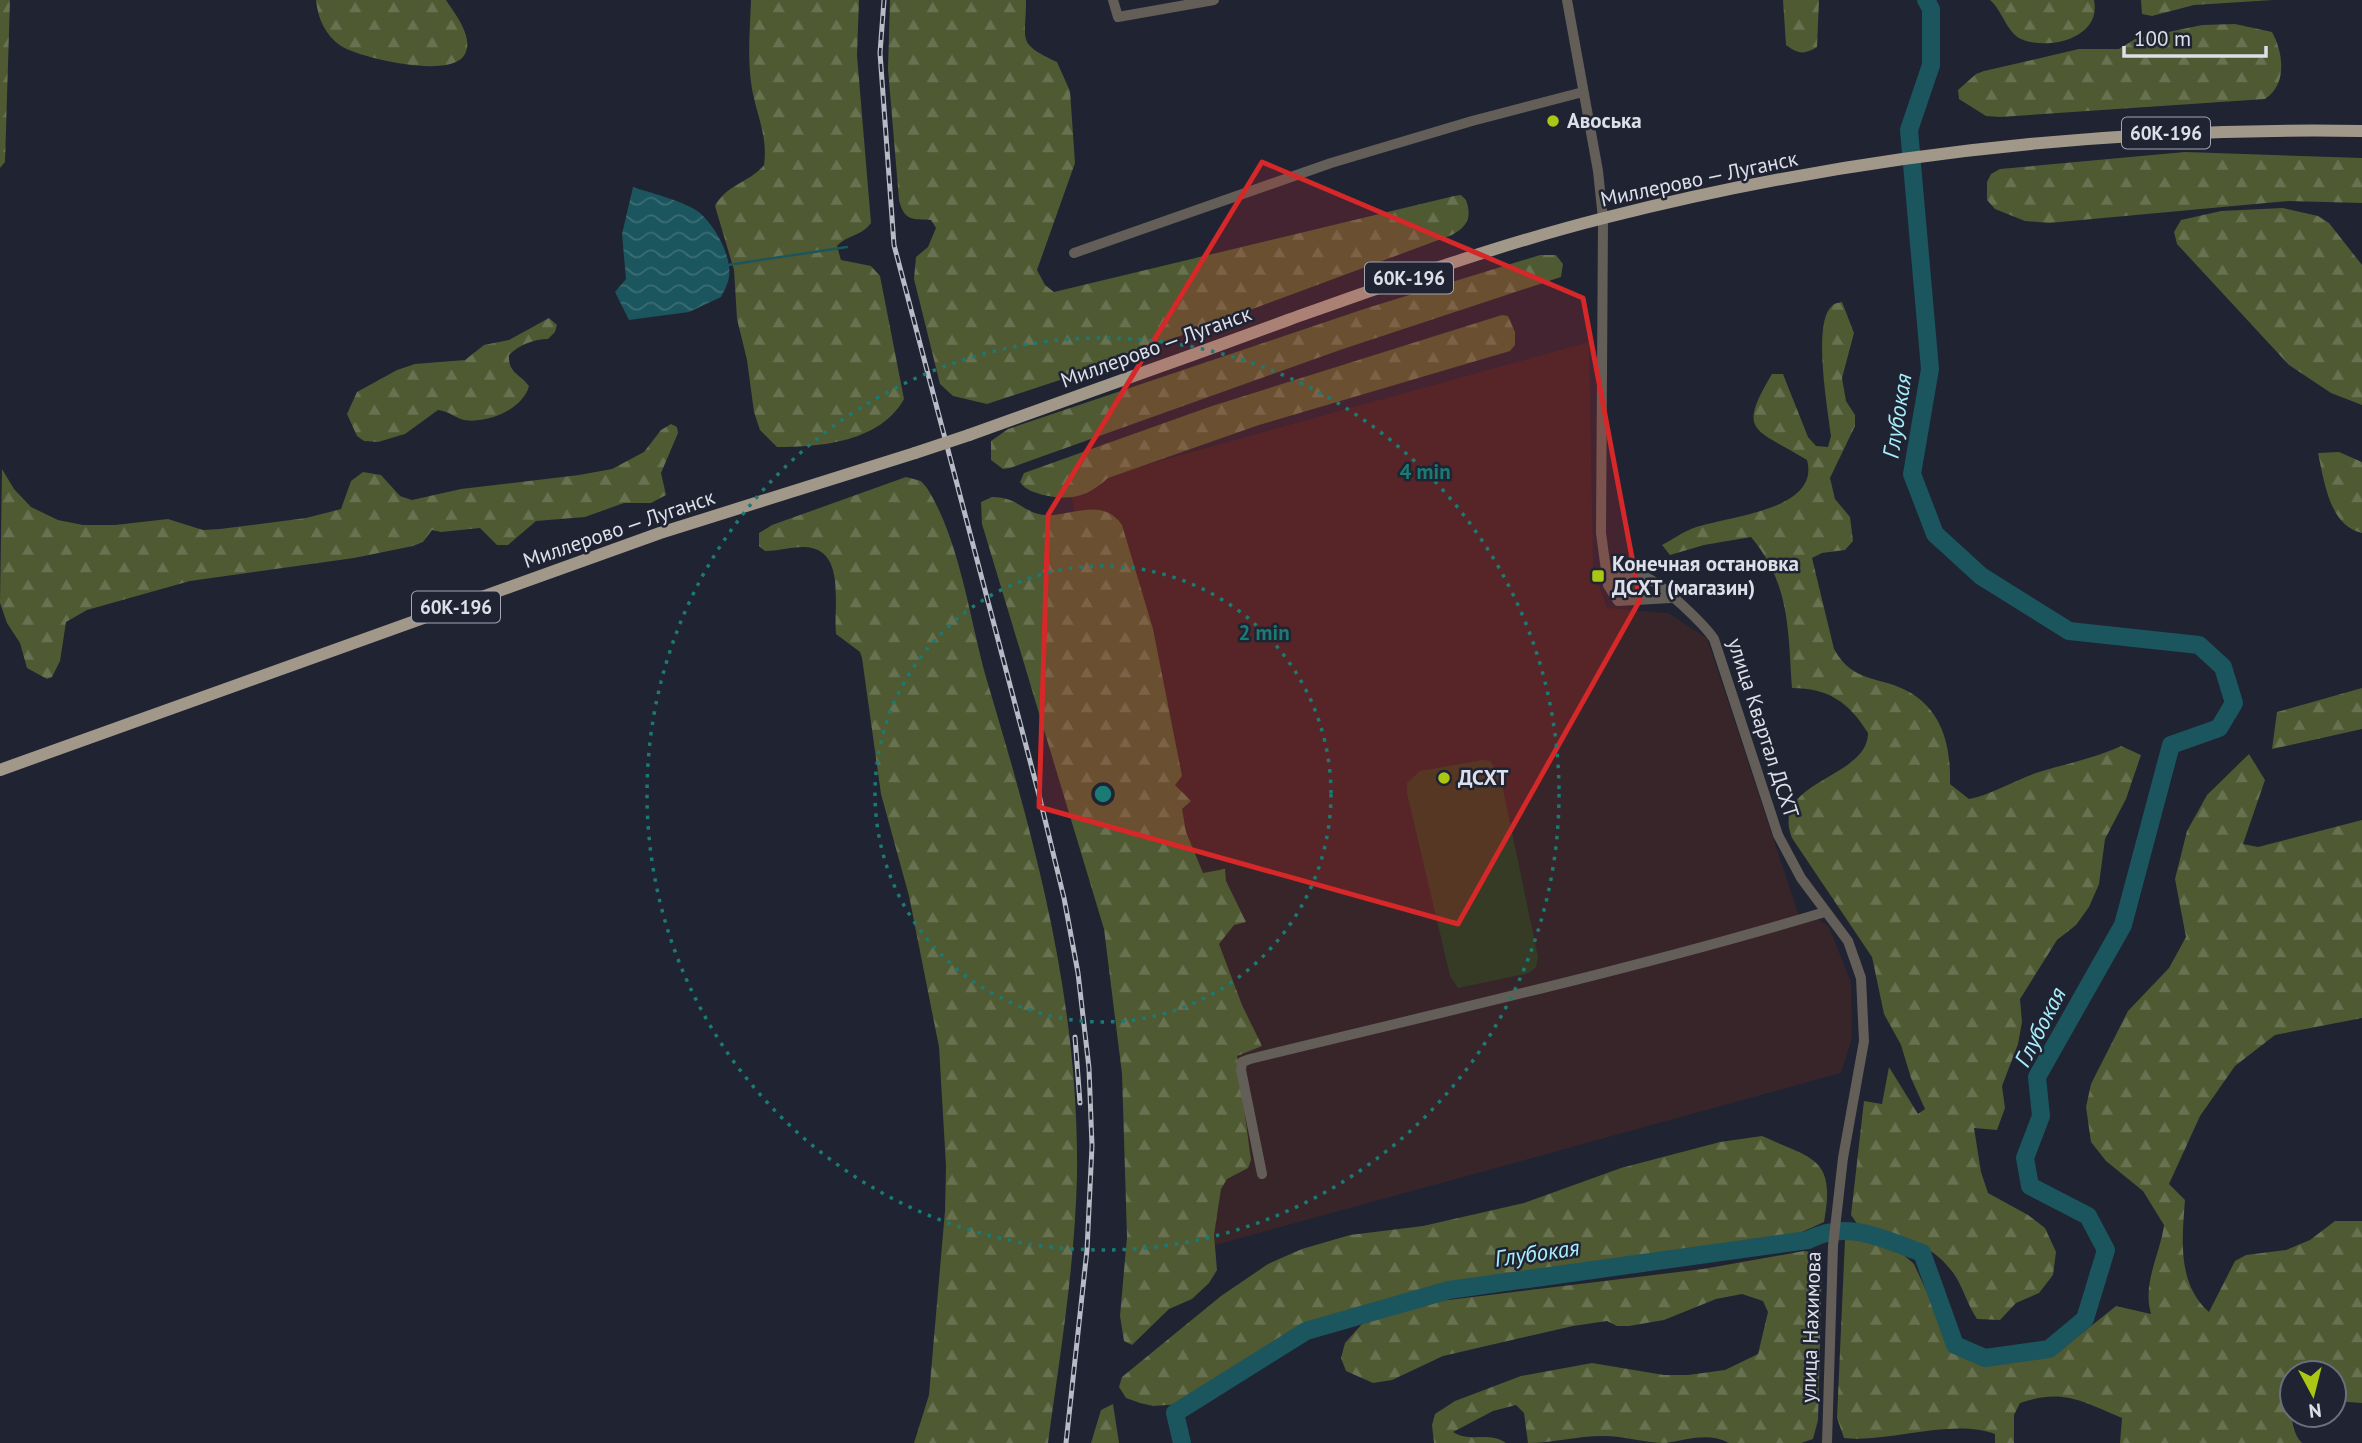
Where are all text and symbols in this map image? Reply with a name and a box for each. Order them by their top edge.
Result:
scale bar [2124,14,2266,58]
text: 100 m [2134,25,2191,52]
place label: Авоська [1567,107,1642,134]
marker: Авоська [1545,113,1561,129]
road number: 60К-196 [2122,118,2210,148]
street label: Миллерово — Луганск [1598,144,1800,213]
road number: 60К-196 [1365,262,1453,294]
street label: Миллерово — Луганск [1057,299,1255,394]
water label: Глубокая [1875,371,1918,460]
text: 4 min [1399,458,1451,485]
street label: Миллерово — Луганск [519,483,718,574]
place label: Конечная остановка ДСХТ (магазин) [1612,550,1799,601]
marker: Конечная остановка ДСХТ (магазин) [1590,568,1606,584]
road number: 60К-196 [412,592,500,622]
text: 2 min [1238,619,1290,646]
street label: улица Квартал ДСХТ [1722,635,1805,821]
place label: ДСХТ [1458,764,1509,791]
marker: ДСХТ [1436,770,1452,786]
centre of rings [1091,782,1115,806]
water label: Глубокая [2007,982,2072,1071]
water label: Глубокая [1493,1232,1582,1273]
street label: улица Нахимова [1794,1251,1827,1403]
north arrow [2278,1359,2348,1429]
text: N [2307,1398,2323,1424]

